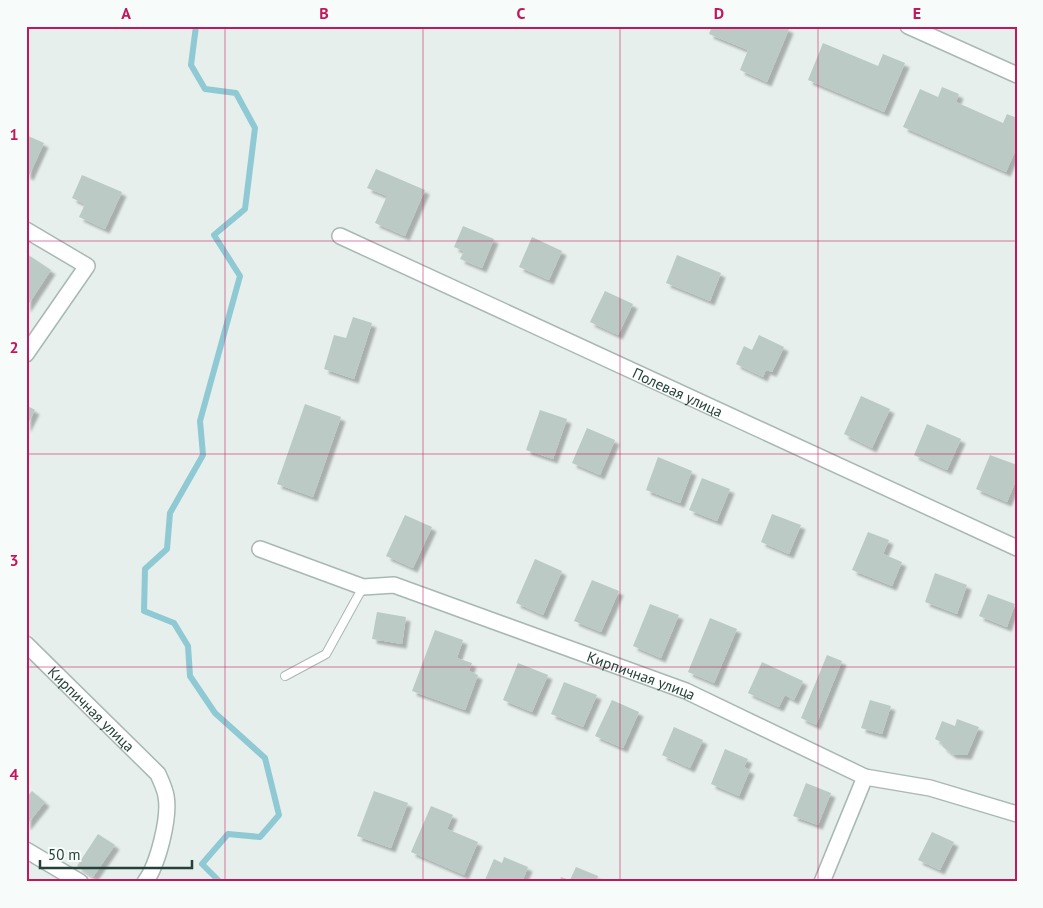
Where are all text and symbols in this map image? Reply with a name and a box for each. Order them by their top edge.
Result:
text: A [121,3,131,23]
text: B [319,3,329,23]
text: C [517,3,526,23]
text: D [714,3,724,23]
text: E [913,3,921,23]
text: 1 [9,124,19,144]
text: 2 [9,337,19,357]
street label: Полевая улица [630,363,726,421]
text: 3 [9,550,19,570]
street label: Кирпичная улица [585,646,699,704]
street label: Кирпичная улица [44,662,139,755]
text: 4 [9,764,19,784]
scale bar [40,838,192,870]
text: 50 m [48,845,81,864]

